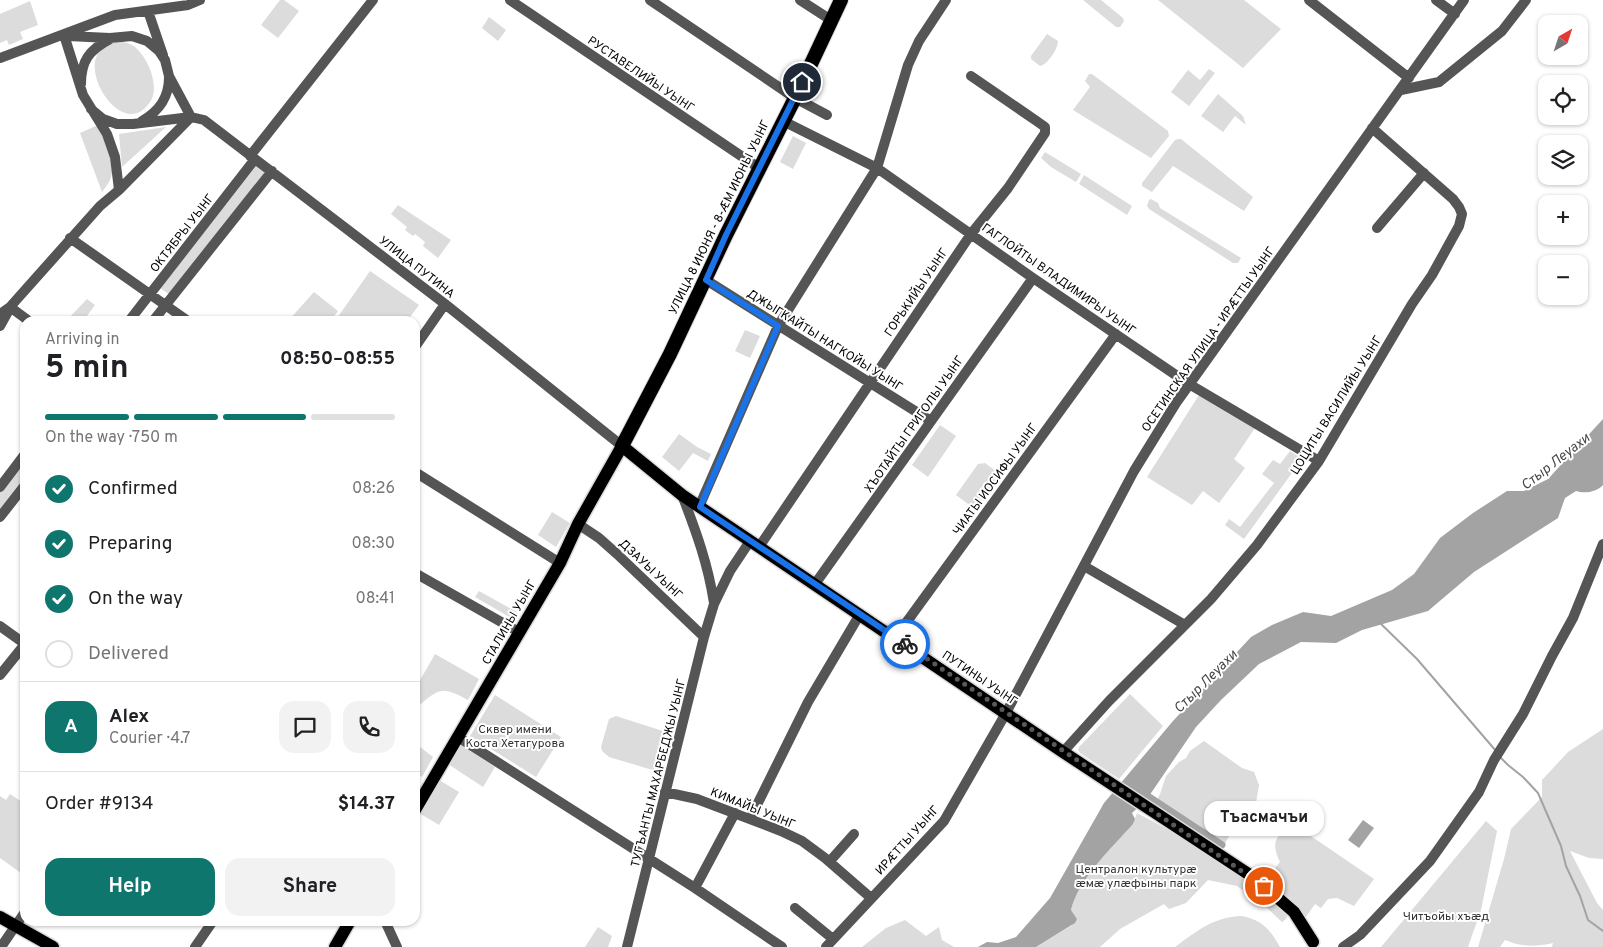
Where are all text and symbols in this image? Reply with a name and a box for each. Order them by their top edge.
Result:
north arrow [1538,15,1588,65]
map controls [1538,15,1588,305]
street label: РУСТАВЕЛИЙЫ УЫНГ [584,33,697,117]
pin [781,61,823,103]
icon: home [788,68,816,96]
button: locate [1538,75,1588,125]
street label: УЛИЦА 8 ИЮНЯ - 8-ӔМ ИЮНЫ УЫНГ [666,117,774,317]
button: layers [1538,135,1588,185]
street label: ОКТЯБРЫ УЫНГ [147,191,219,276]
button: + [1538,195,1588,245]
street label: ГАГЛОЙТЫ ВЛАДИМИРЫ УЫНГ [978,220,1139,339]
street label: УЛИЦА ПУТИНА [375,233,458,302]
street label: ОСЕТИНСКАЯ УЛИЦА - ИРÆТТЫ УЫНГ [1138,244,1279,435]
street label: ГОРЬКИЙЫ УЫНГ [881,245,952,340]
button: − [1538,255,1588,305]
street label: ДЖЫГКАЙТЫ НАГКОЙЫ УЫНГ [744,286,906,396]
text: Arriving in [45,330,120,350]
street label: ЦОЦИТЫ ВАСИЛИЙЫ УЫНГ [1287,333,1386,478]
text: 08:50–08:55 [280,347,395,371]
text: 5 min [45,349,129,389]
street label: ХЪОТАЙТЫ ГРИГОЛЫ УЫНГ [861,353,968,496]
street label: ЧИАТЫ ИОСИФЫ УЫНГ [950,420,1042,539]
text: On the way · 750 m [45,428,178,448]
water label: Стыр Леуахи [1518,429,1595,494]
icon: check [45,475,73,503]
text: Confirmed [88,477,178,501]
text: 08:26 [352,479,395,499]
icon: check [45,530,73,558]
text: Preparing [88,532,172,556]
text: 08:30 [352,534,395,554]
street label: ДЗАУЫ УЫНГ [615,536,686,604]
street label: СТАЛИНЫ УЫНГ [479,577,541,668]
icon: check [45,585,73,613]
text: On the way [88,587,183,611]
text: 08:41 [355,589,395,609]
courier [880,619,930,669]
icon: bike [891,630,919,658]
text: Delivered [88,642,169,666]
water label: Стыр Леуахи [1171,646,1242,717]
street label: ПУТИНЫ УЫНГ [938,648,1021,710]
street label: ТУГЪАНТЫ МАХАРБЕДЖЫ УЫНГ [628,677,690,869]
button: chat [279,701,331,753]
button: phone [343,701,395,753]
text: Alex [109,705,149,729]
text: A [64,715,78,739]
park label: Сквер имени Коста Хетагурова [466,722,564,752]
text: Courier · 4.7 [109,729,190,749]
street label: КИМАЙЫ УЫНГ [708,785,798,833]
text: Order #9134 [45,792,153,816]
text: $14.37 [338,792,395,816]
callout: Тъасмачъи [1204,801,1324,836]
street label: ИРÆТТЫ УЫНГ [872,802,943,879]
text: Тъасмачъи [1220,808,1308,828]
button: Help [45,858,215,916]
button: Share [225,858,395,916]
park label: Централон культурæ æмæ улæфыны парк [1075,862,1197,892]
pin [1243,865,1285,907]
icon: bag [1250,872,1278,900]
park label: Читъойы хъæд [1403,909,1489,925]

